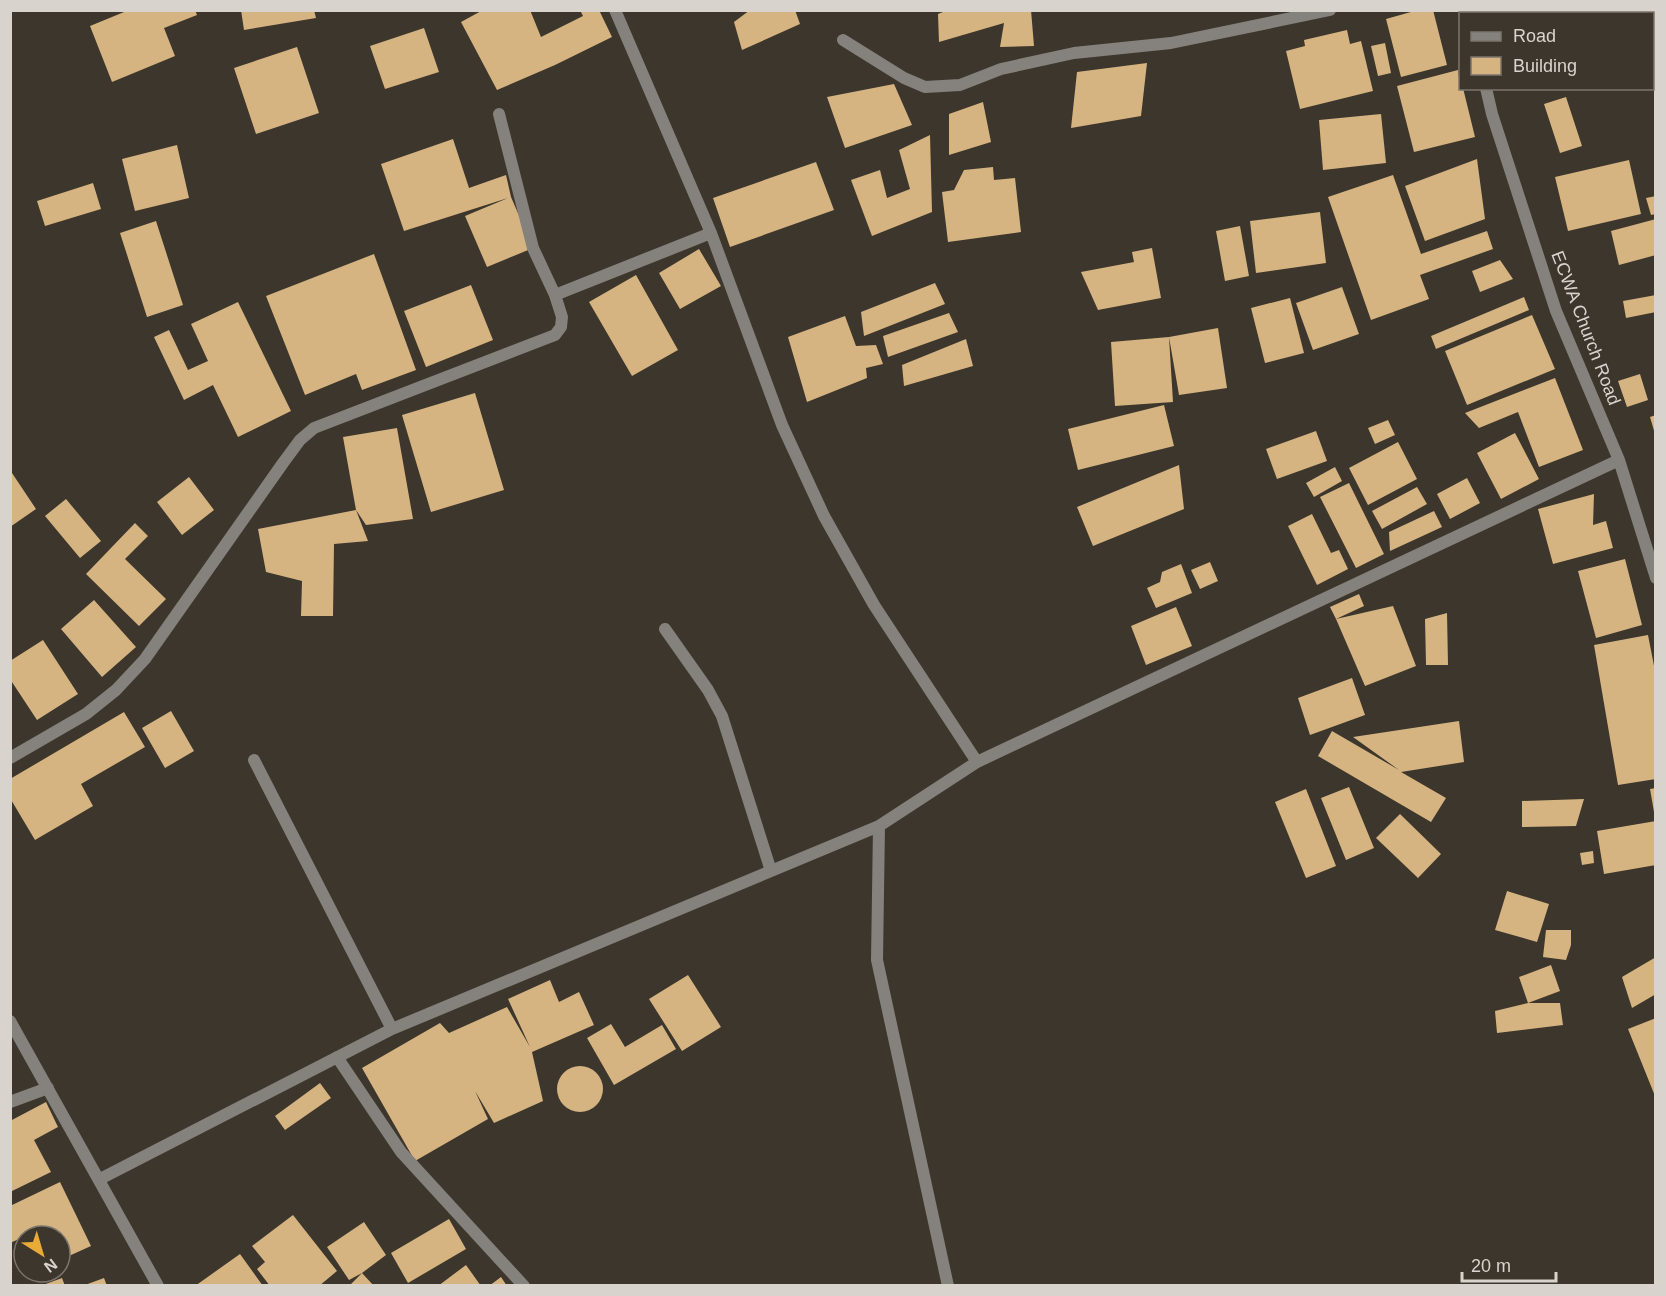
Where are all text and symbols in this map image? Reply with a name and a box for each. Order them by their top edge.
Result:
legend [1459,12,1654,90]
text: Road [1513,26,1556,46]
text: Building [1513,56,1577,76]
street label: ECWA Church Road [1547,248,1625,408]
north arrow [12,1224,72,1284]
scale bar [1462,1245,1556,1283]
text: N [41,1255,60,1276]
text: 20 m [1471,1256,1511,1276]

